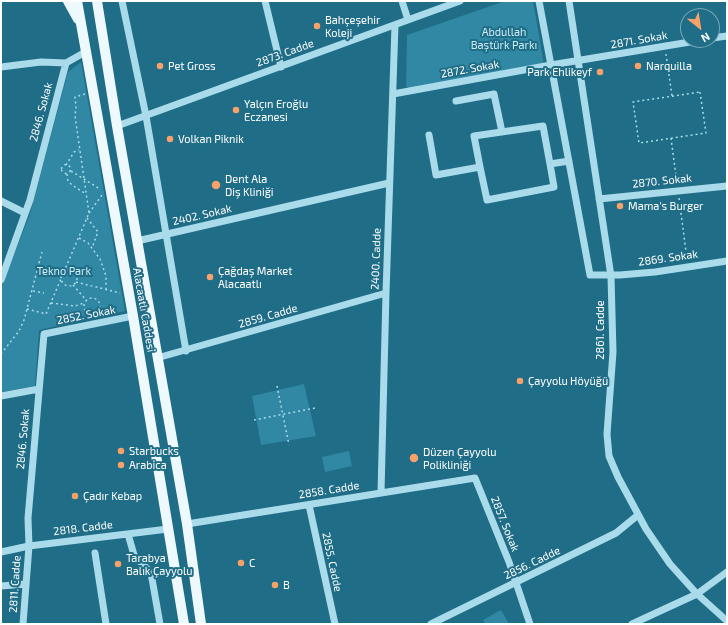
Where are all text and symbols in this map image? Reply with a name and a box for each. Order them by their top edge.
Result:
north arrow [680,8,720,48]
place label: Bahçeşehir Koleji [325,13,380,39]
marker: Bahçeşehir Koleji [312,21,322,31]
park label: Abdullah Baştürk Parkı [471,25,537,51]
street label: 2871. Sokak [610,29,668,51]
text: N [699,30,712,46]
street label: 2873. Cadde [254,36,316,70]
street label: 2872. Sokak [440,57,500,81]
place label: Pet Gross [168,59,216,73]
place label: Narquilla [646,59,692,73]
marker: Pet Gross [155,61,165,71]
marker: Narquilla [633,61,643,71]
place label: Park Ehlikeyf [527,65,592,79]
marker: Park Ehlikeyf [595,67,605,77]
street label: 2846. Sokak [27,81,55,143]
place label: Yalçın Eroğlu Eczanesi [244,97,308,123]
marker: Yalçın Eroğlu Eczanesi [231,105,241,115]
place label: Volkan Piknik [178,132,244,146]
marker: Volkan Piknik [165,134,175,144]
street label: 2870. Sokak [632,171,692,191]
place label: Dent Ala Diş Kliniği [225,172,274,198]
marker: Dent Ala Diş Kliniği [210,179,222,191]
place label: Mama's Burger [628,199,703,213]
marker: Mama's Burger [615,201,625,211]
street label: 2402. Sokak [171,202,233,228]
street label: 2400. Cadde [368,228,384,290]
street label: 2869. Sokak [637,247,699,269]
park label: Tekno Park [37,264,91,278]
place label: Çağdaş Market Alacaatlı [218,264,292,290]
street label: Alacaatlı Caddesi [130,267,158,353]
marker: Çağdaş Market Alacaatlı [205,272,215,282]
street label: 2861. Cadde [593,300,607,360]
street label: 2859. Cadde [237,301,299,331]
street label: 2852. Sokak [56,303,116,327]
place label: Çayyolu Höyüğü [528,374,608,388]
marker: Çayyolu Höyüğü [515,376,525,386]
street label: 2846. Sokak [14,408,32,470]
place label: Starbucks [129,444,179,458]
place label: Düzen Çayyolu Polikliniği [423,445,497,471]
marker: Starbucks [116,446,126,456]
marker: Düzen Çayyolu Polikliniği [408,452,420,464]
place label: Arabica [129,458,167,472]
marker: Arabica [116,460,126,470]
street label: 2858. Cadde [298,479,360,501]
place label: Çadır Kebap [83,489,142,503]
marker: Çadır Kebap [70,491,80,501]
street label: 2857. Sokak [488,494,522,554]
street label: 2818. Cadde [53,518,113,538]
street label: 2855. Cadde [319,531,345,593]
street label: 2856. Cadde [502,544,562,582]
place label: Tarabya Balık Çayyolu [126,551,193,577]
street label: 2811. Cadde [6,555,24,613]
place label: C [249,556,255,570]
marker: C [236,558,246,568]
marker: Tarabya Balık Çayyolu [113,559,123,569]
place label: B [283,578,290,592]
marker: B [270,580,280,590]

